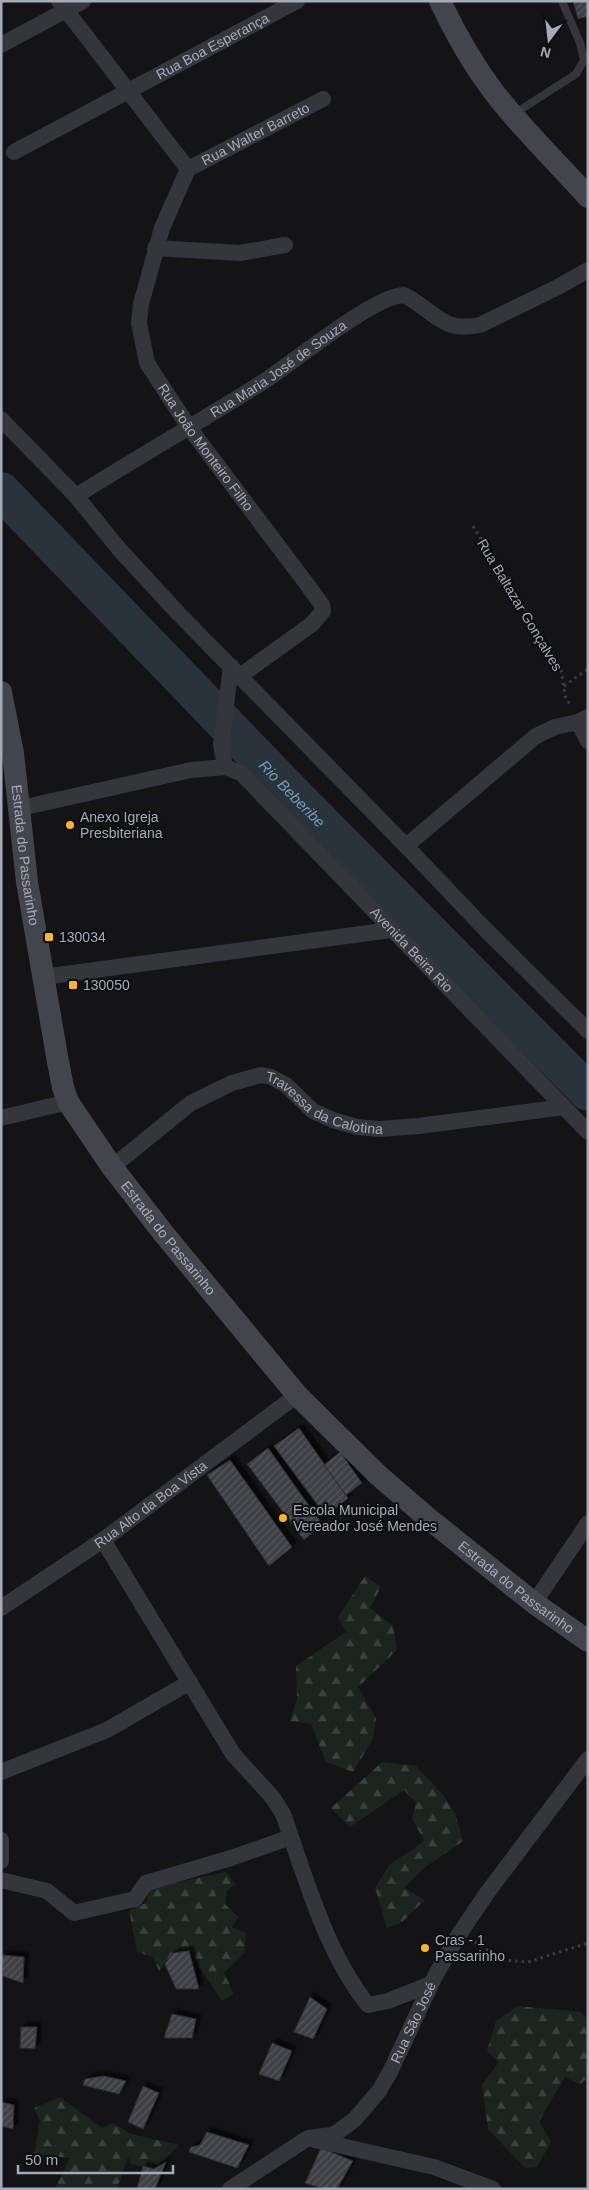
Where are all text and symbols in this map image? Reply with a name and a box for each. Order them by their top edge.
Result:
street label: Rua Boa Esperança [153,9,272,83]
north arrow [524,15,574,65]
text: N [539,44,553,62]
street label: Rua Walter Barreto [199,99,312,169]
street label: Rua Maria José de Souza [207,317,350,421]
street label: Rua João Monteiro Filho [155,381,257,514]
street label: Rua Baltazar Gonçalves [474,536,566,674]
water label: Rio Beberibe [256,756,329,830]
street label: Estrada do Passarinho [8,784,42,927]
place label: Anexo Igreja Presbiteriana [80,809,163,841]
marker: Anexo Igreja Presbiteriana [64,819,76,831]
street label: Avenida Beira Rio [367,904,456,996]
place label: 130034 [59,929,106,945]
marker: 130034 [43,931,55,943]
place label: 130050 [83,977,130,993]
marker: 130050 [67,979,79,991]
street label: Travessa da Calotina [265,1068,384,1137]
street label: Estrada do Passarinho [118,1178,219,1298]
street label: Rua Alto da Boa Vista [91,1457,210,1551]
place label: Escola Municipal Vereador José Mendes [293,1502,437,1534]
marker: Escola Municipal Vereador José Mendes [277,1512,289,1524]
street label: Estrada do Passarinho [455,1538,577,1637]
place label: Cras - 1 Passarinho [435,1932,505,1964]
marker: Cras - 1 Passarinho [419,1942,431,1954]
street label: Rua São José [387,1979,439,2066]
scale bar [18,2142,172,2174]
text: 50 m [25,2151,58,2168]

